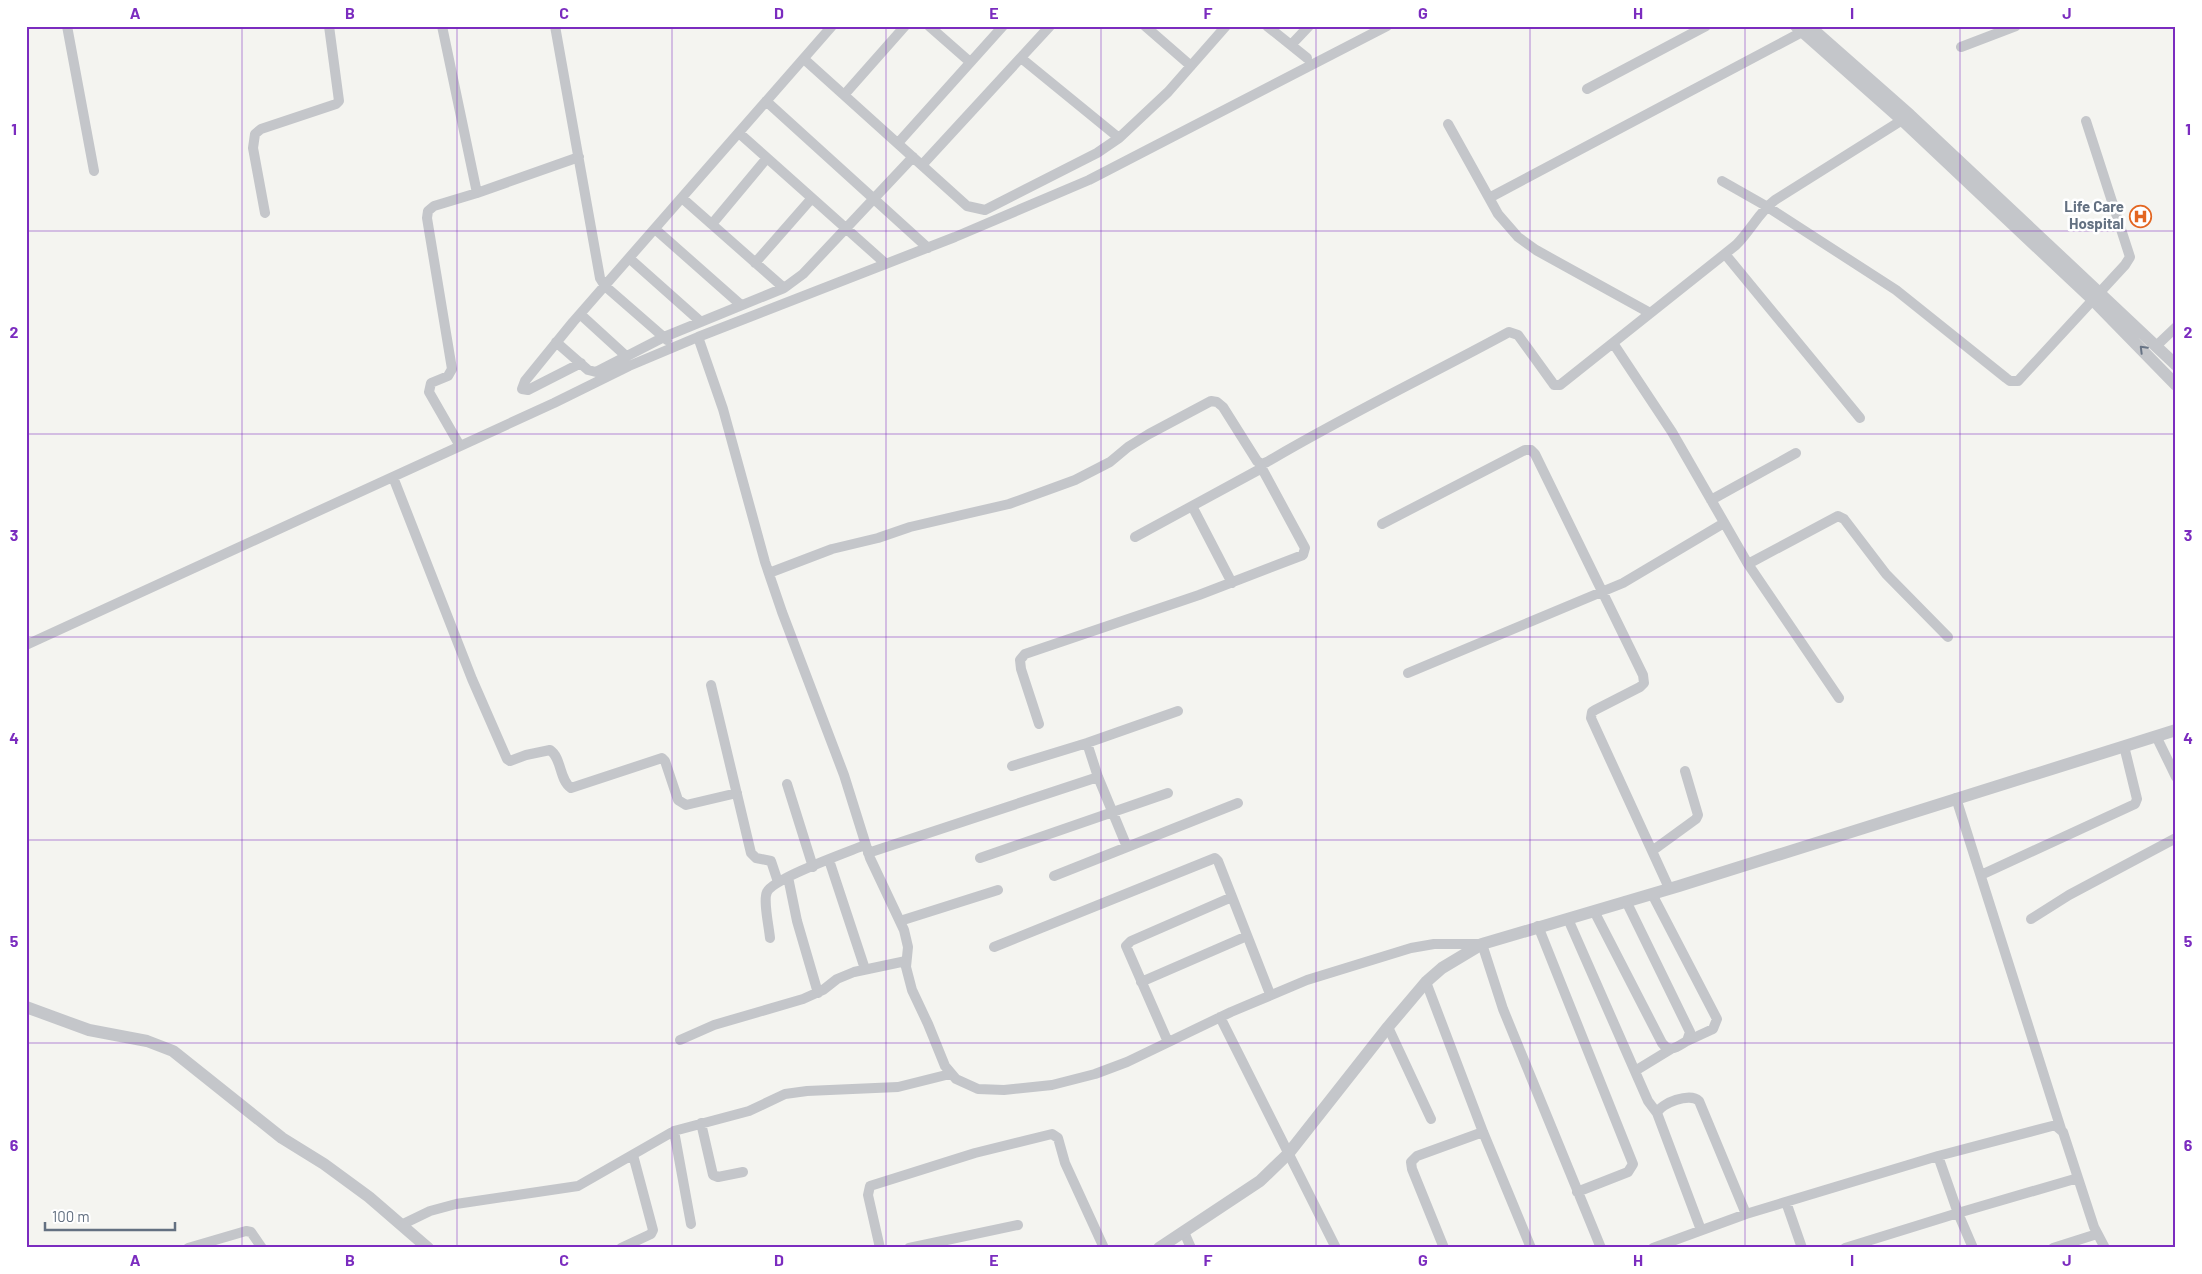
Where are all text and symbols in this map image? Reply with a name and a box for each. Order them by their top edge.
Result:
text: A [130,3,141,22]
text: B [345,3,355,22]
text: C [559,3,569,22]
text: D [774,3,784,22]
text: E [989,3,999,22]
text: F [1204,3,1213,22]
text: G [1418,3,1428,22]
text: H [1633,3,1643,22]
text: I [1850,3,1854,22]
text: J [2062,3,2072,22]
text: 1 [11,119,17,138]
text: 1 [2185,119,2191,138]
place label: Life Care Hospital [2064,197,2124,232]
hospital icon: Life Care Hospital [2128,204,2152,228]
text: 2 [10,322,19,341]
text: 2 [2184,322,2193,341]
one-way arrow [2139,346,2148,355]
text: 3 [10,525,18,544]
text: 3 [2184,525,2192,544]
text: 4 [9,728,19,747]
text: 4 [2183,728,2193,747]
text: 5 [10,931,19,950]
text: 5 [2184,931,2193,950]
text: 6 [10,1135,19,1154]
text: 6 [2184,1135,2193,1154]
scale bar [45,1199,175,1231]
text: 100 m [52,1207,90,1225]
text: A [130,1250,141,1269]
text: B [345,1250,355,1269]
text: C [559,1250,569,1269]
text: D [774,1250,784,1269]
text: E [989,1250,999,1269]
text: F [1204,1250,1213,1269]
text: G [1418,1250,1428,1269]
text: H [1633,1250,1643,1269]
text: I [1850,1250,1854,1269]
text: J [2062,1250,2072,1269]

